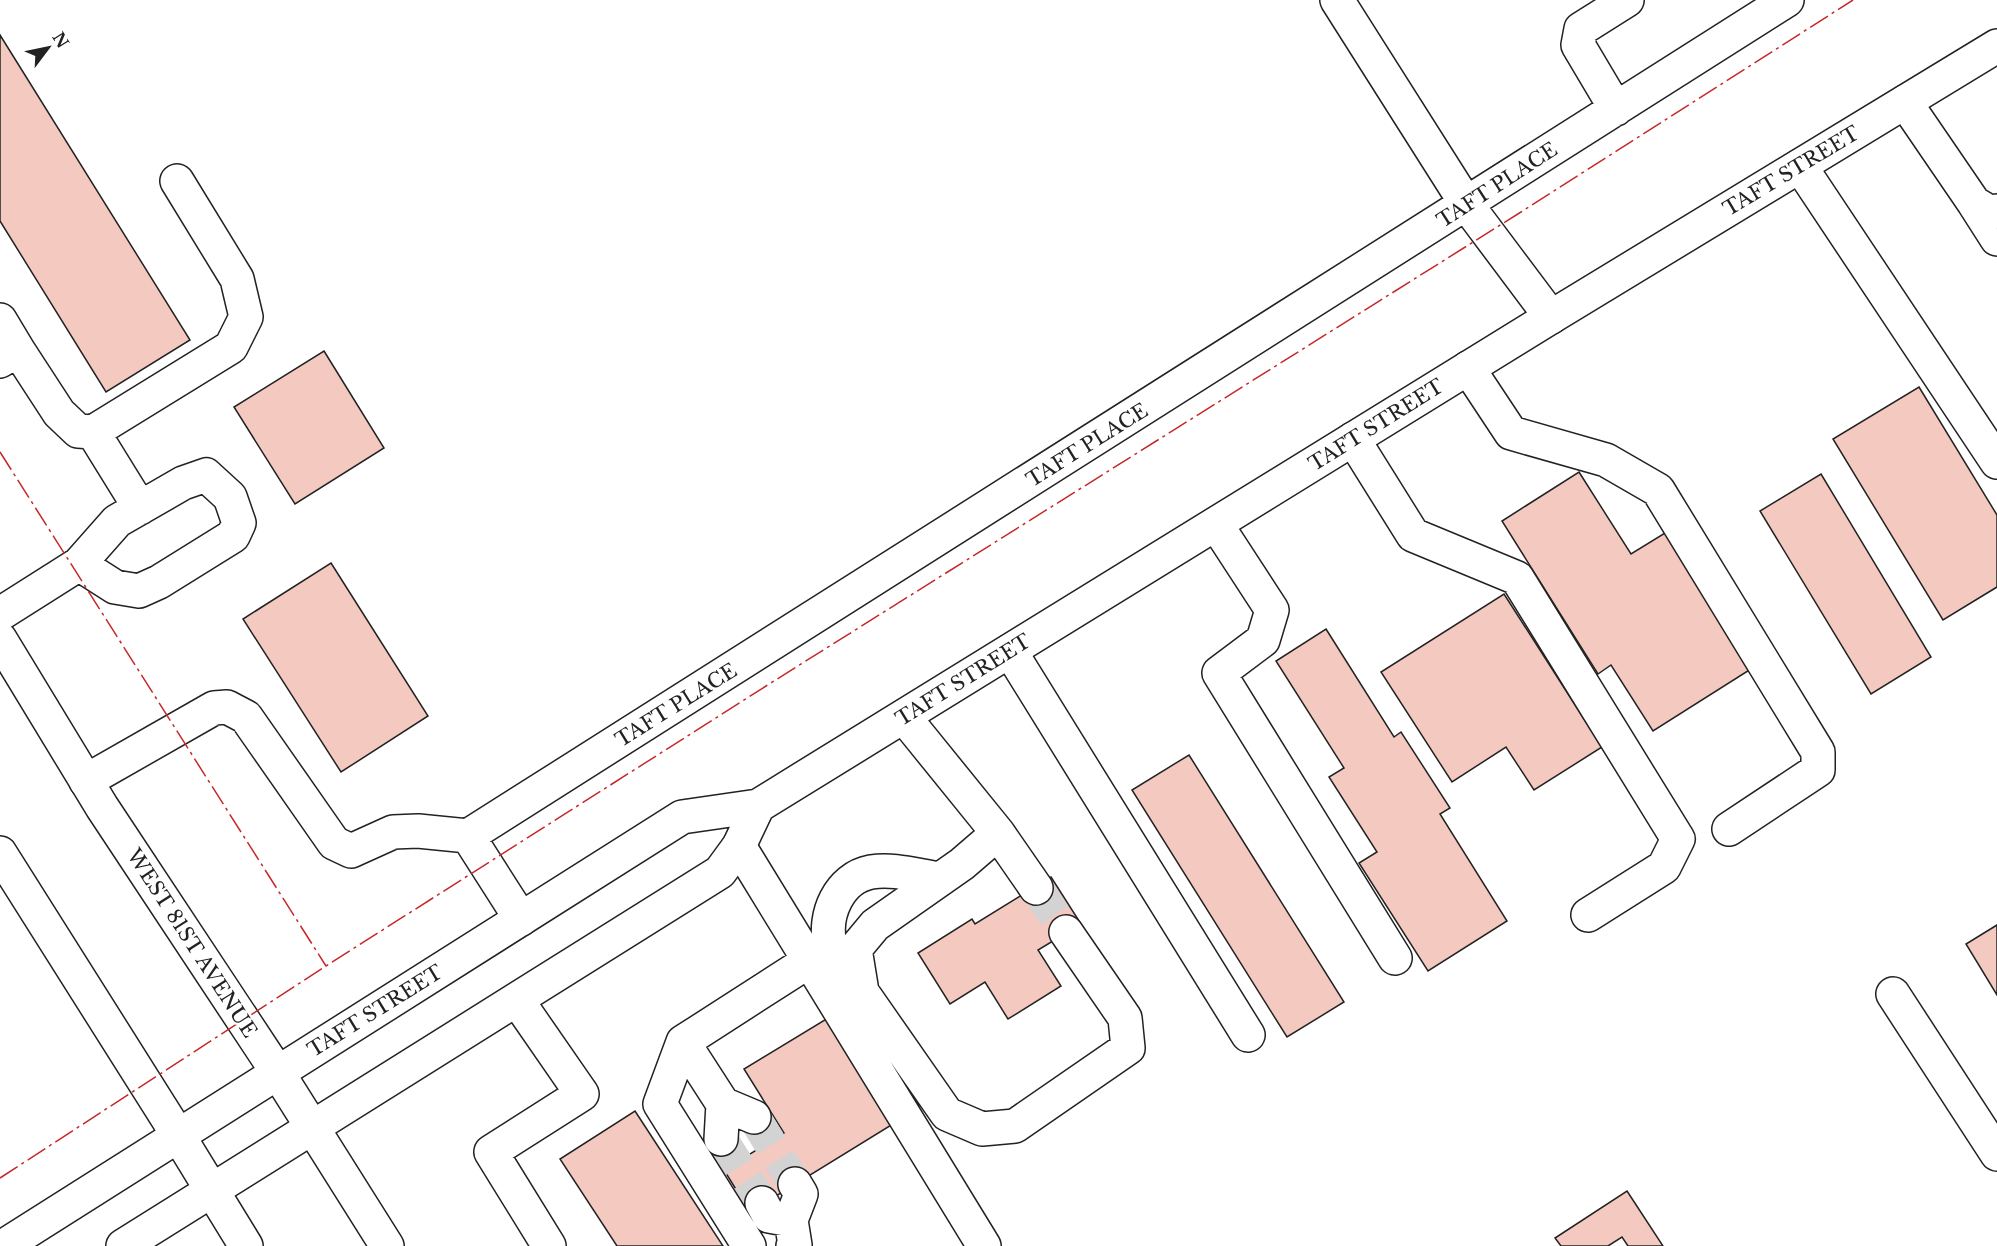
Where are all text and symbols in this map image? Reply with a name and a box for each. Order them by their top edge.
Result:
north arrow [18,18,78,78]
text: N [48,28,73,52]
street label: TAFT STREET [1719,121,1863,221]
street label: TAFT PLACE [1432,137,1562,233]
street label: TAFT STREET [1304,374,1448,476]
street label: TAFT PLACE [1022,398,1152,492]
street label: TAFT STREET [891,629,1035,731]
street label: TAFT PLACE [611,658,741,752]
street label: WEST 81ST AVENUE [121,843,262,1042]
street label: TAFT STREET [303,960,447,1062]

